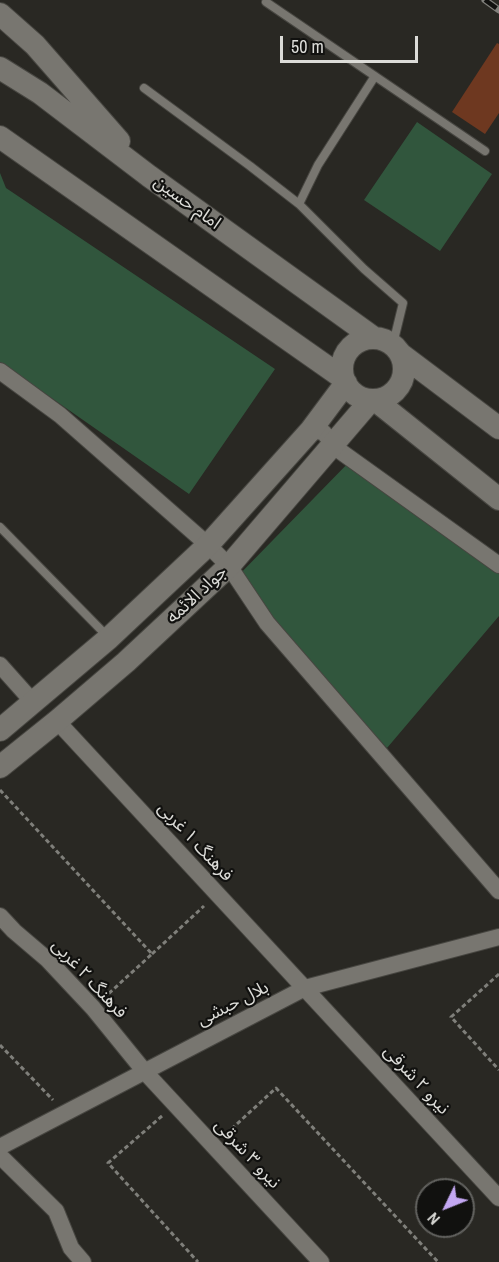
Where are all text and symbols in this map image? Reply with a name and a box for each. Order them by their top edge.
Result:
scale bar [283,24,421,62]
text: 50 m [291,34,324,59]
street label: امام حسین [149,171,225,235]
street label: جواد الائمه [162,562,232,628]
street label: فرهنگ ۱ غربی [153,798,237,886]
street label: فرهنگ ۲ غربی [47,935,131,1023]
street label: بلال حبشی [194,977,272,1031]
street label: نیرو ۲ شرقی [378,1041,454,1119]
street label: نیرو ۳ شرقی [209,1115,285,1193]
north arrow [415,1178,475,1238]
text: N [422,1208,445,1230]

